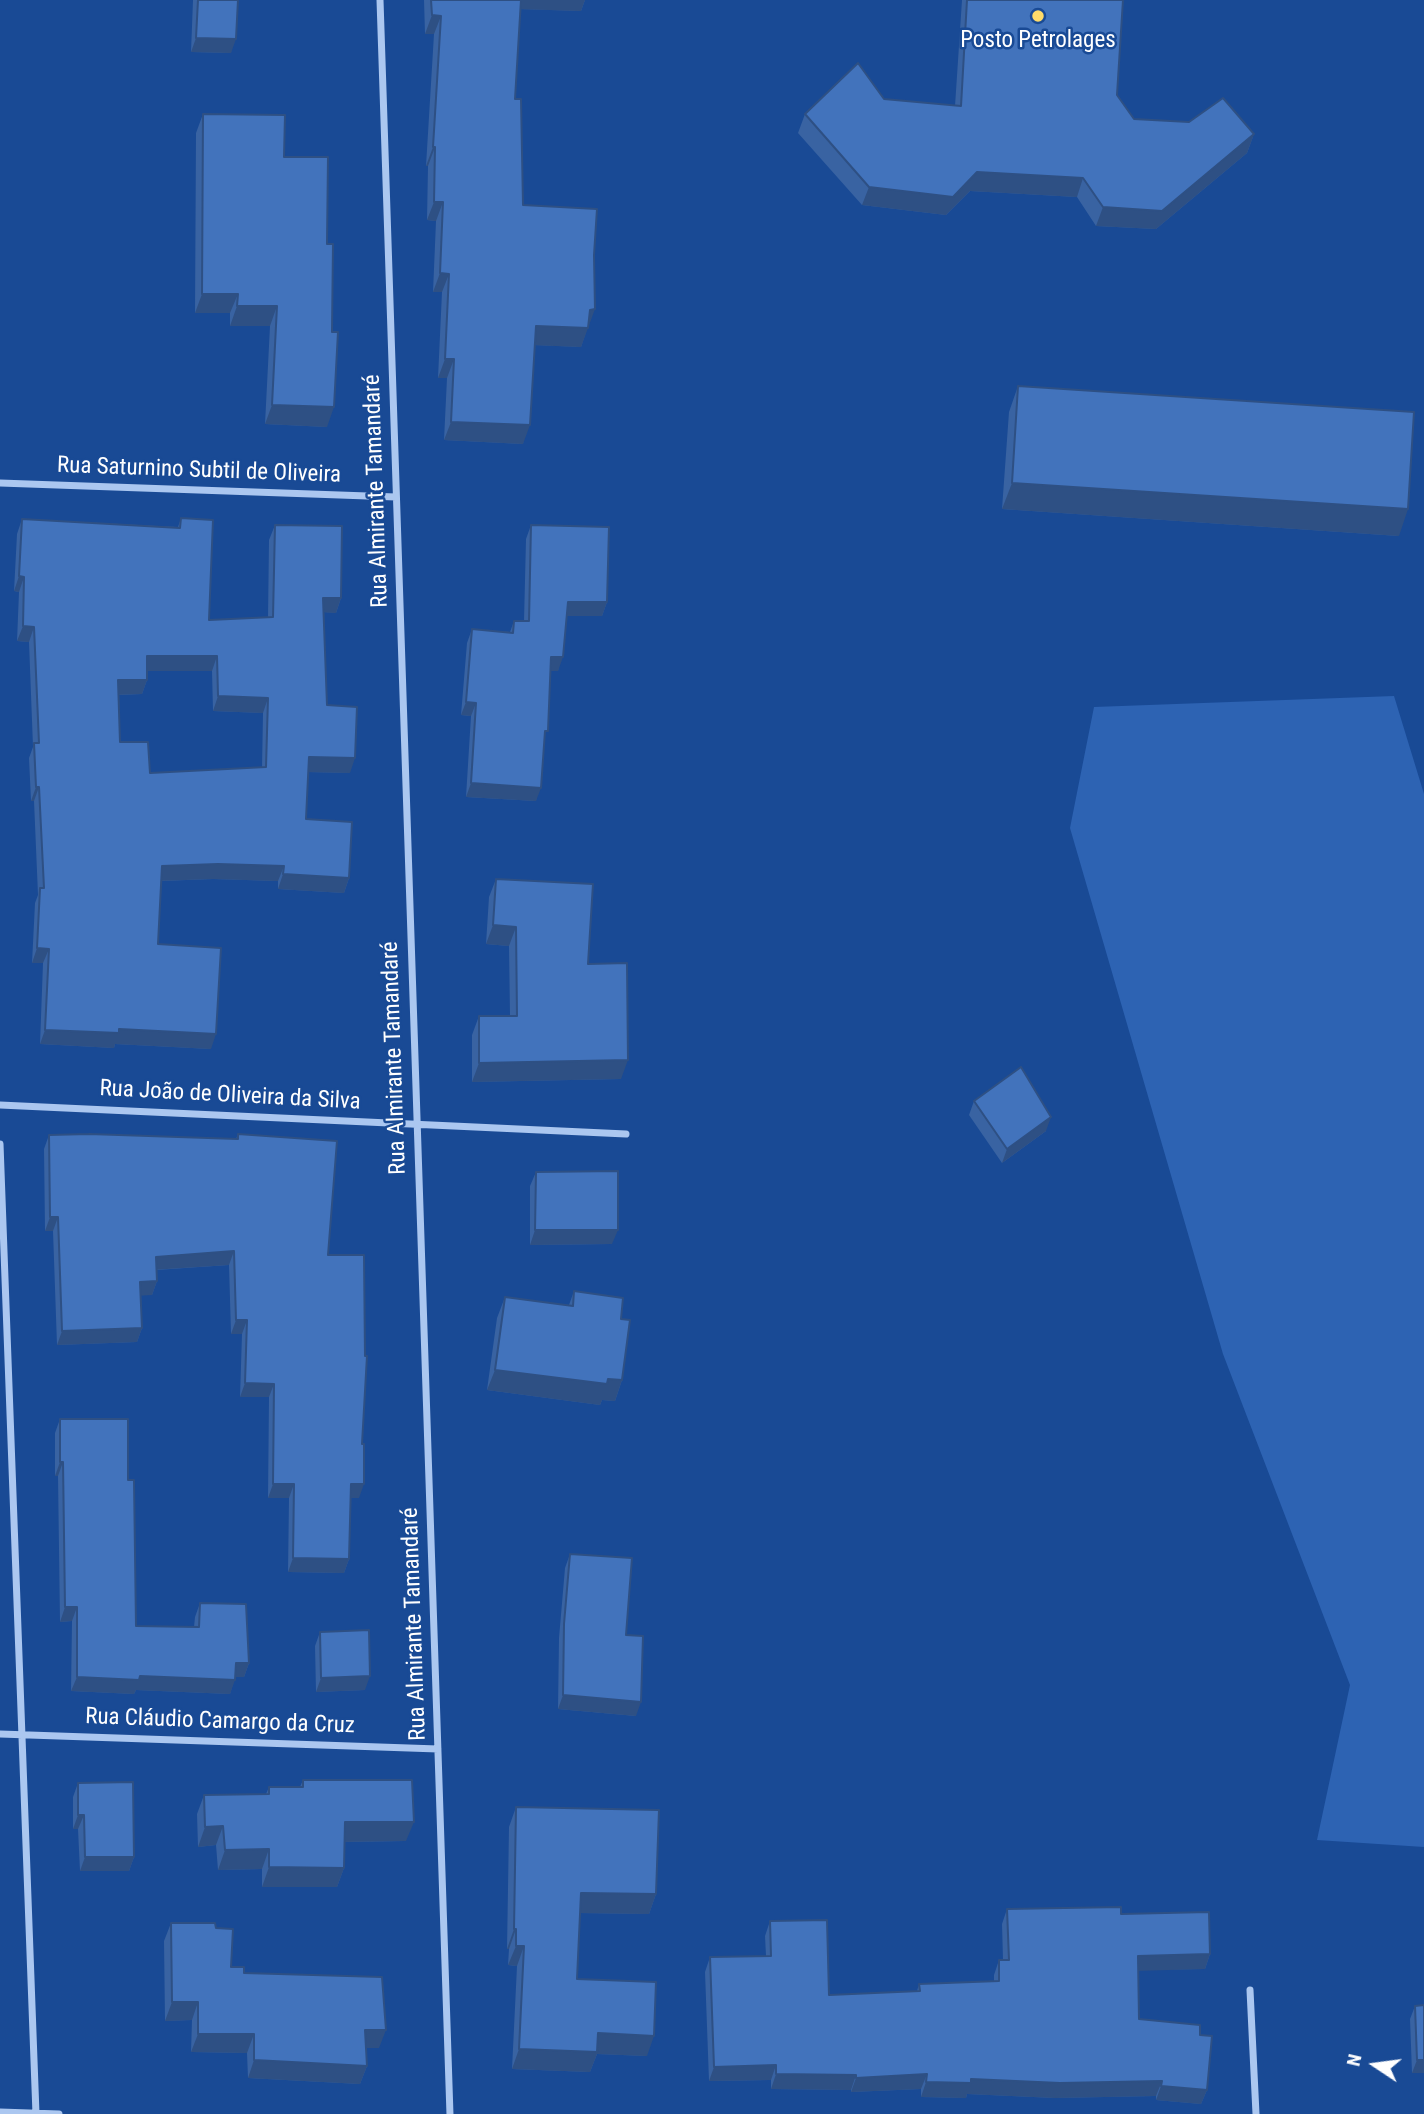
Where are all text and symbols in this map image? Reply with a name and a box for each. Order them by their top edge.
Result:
marker: Posto Petrolages [1030,8,1046,24]
place label: Posto Petrolages [960,27,1116,55]
street label: Rua Almirante Tamandaré [359,374,395,608]
street label: Rua Saturnino Subtil de Oliveira [57,452,341,490]
street label: Rua Almirante Tamandaré [377,941,413,1175]
street label: Rua João de Oliveira da Silva [99,1075,361,1117]
street label: Rua Almirante Tamandaré [397,1507,433,1741]
street label: Rua Cláudio Camargo da Cruz [85,1703,355,1741]
north arrow [1340,2030,1410,2100]
text: N [1342,2052,1367,2068]

